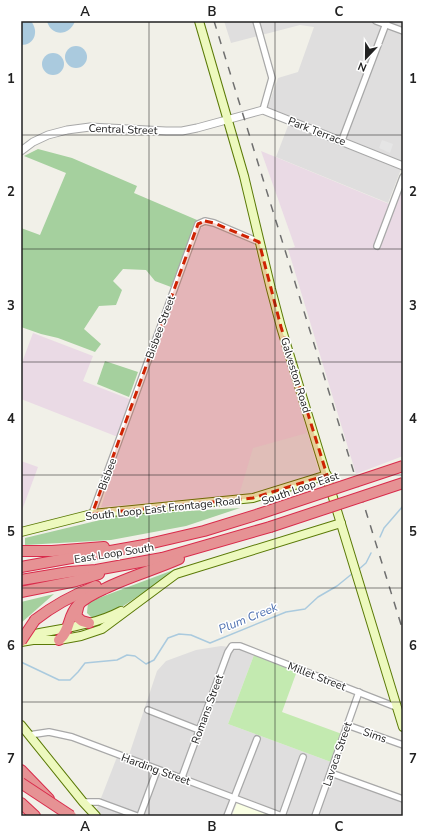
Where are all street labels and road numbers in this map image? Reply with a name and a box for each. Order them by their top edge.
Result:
street label: Park Terrace [286,114,348,149]
street label: Central Street [88,121,158,138]
street label: Bisbee Street [142,293,179,361]
street label: Galveston Road [277,336,314,415]
street label: Bisbee [95,456,120,492]
street label: South Loop East [260,468,341,509]
street label: South Loop East Frontage Road [85,493,241,524]
street label: East Loop South [73,540,155,567]
street label: Millet Street [286,659,348,694]
street label: Romans Street [188,672,227,746]
street label: Lavaca Street [319,720,355,788]
street label: Sims [361,724,389,746]
street label: Harding Street [119,750,193,789]

